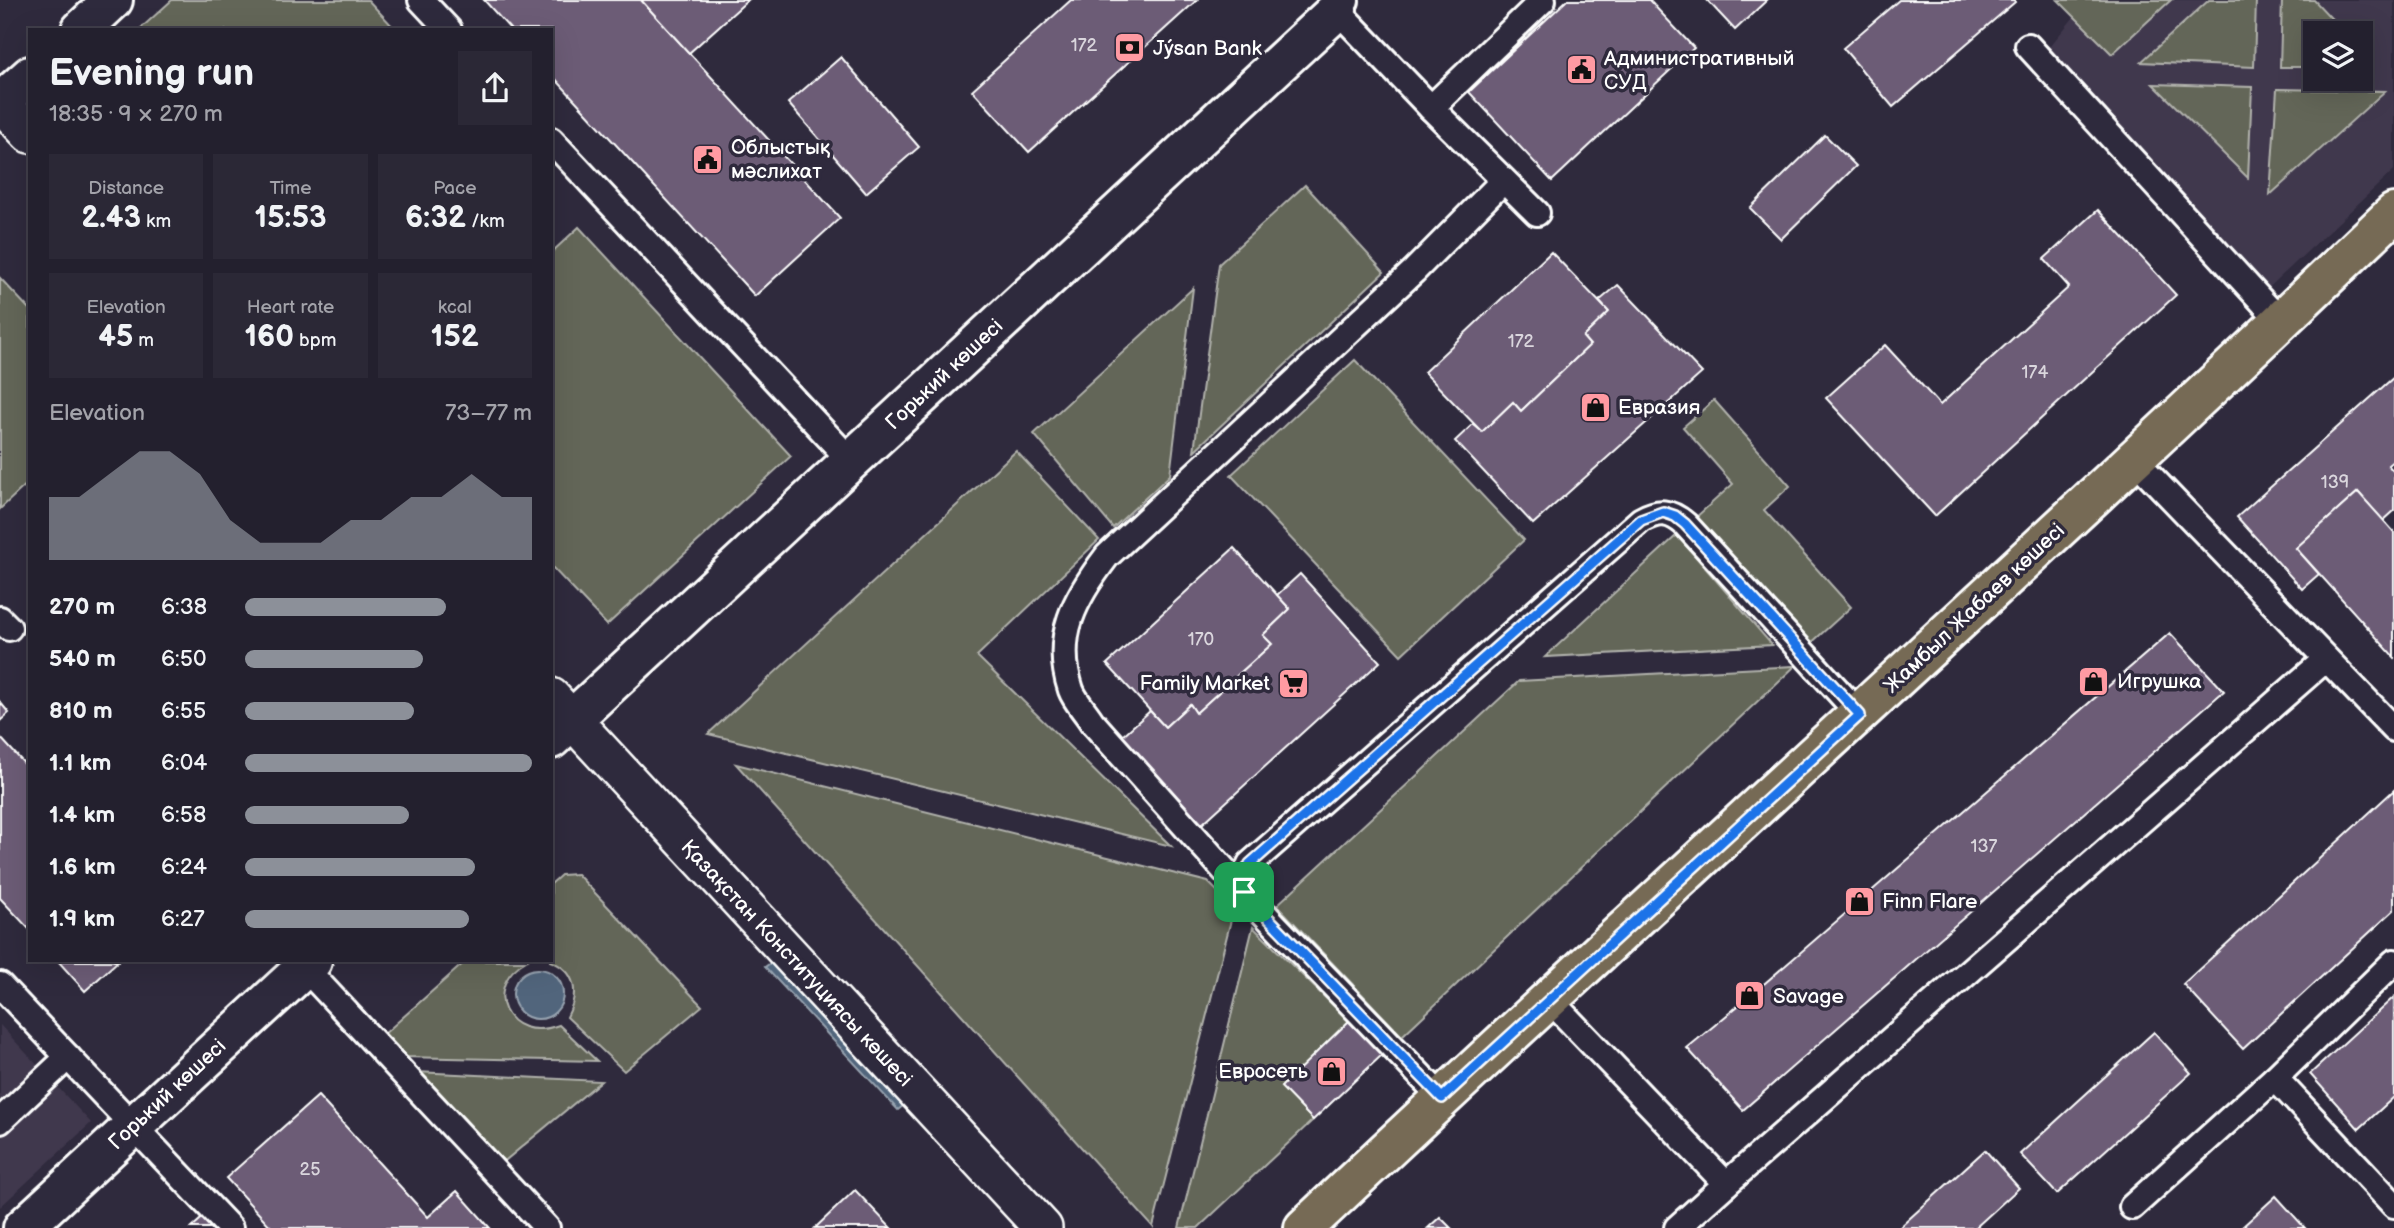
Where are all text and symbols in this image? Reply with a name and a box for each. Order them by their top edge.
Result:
map controls [2303,21,2373,91]
button: layers [2303,21,2373,91]
bank icon: Jýsan Bank [1113,31,1147,65]
house number: 172 [1071,35,1098,56]
place label: Jýsan Bank [1153,36,1263,61]
place label: Административный СУД [1603,46,1794,95]
text: Evening run [49,51,254,96]
button: share [458,51,532,125]
public building icon: Административный СУД [1564,53,1598,87]
text: 18:35 · 9 × 270 m [49,100,223,128]
place label: Облыстық мәслихат [731,135,831,184]
public building icon: Облыстық мәслихат [691,142,725,176]
text: Distance [88,177,164,200]
text: Time [269,177,312,200]
text: Pace [433,177,476,200]
text: 2.43 [81,200,141,236]
text: 15:53 [255,200,326,236]
text: 6:32 [405,200,466,236]
text: km [141,210,171,233]
text: /km [466,210,505,233]
text: Elevation [87,296,166,319]
text: Heart rate [247,296,334,319]
text: kcal [438,296,472,319]
street label: Горький көшесі [881,314,1008,435]
text: 45 [98,319,133,355]
text: 160 [244,319,294,355]
text: 152 [431,319,479,355]
text: m [133,329,154,352]
text: bpm [294,329,337,352]
house number: 172 [1508,331,1535,352]
house number: 174 [2022,362,2048,383]
shop icon: Евразия [1578,390,1612,424]
place label: Евразия [1618,395,1700,420]
text: Elevation [49,399,145,427]
text: 73–77 m [445,399,532,427]
house number: 139 [2321,472,2349,493]
street label: Жамбыл Жабаев көшесі [1879,518,2070,699]
text: 270 m [49,593,115,621]
text: 6:38 [161,593,207,621]
house number: 170 [1188,629,1214,650]
text: 540 m [49,645,116,673]
text: 6:50 [161,645,206,673]
shop icon: Игрушка [2077,664,2111,698]
supermarket icon: Family Мarket [1276,666,1310,700]
place label: Игрушка [2117,669,2202,694]
place label: Family Мarket [1140,671,1271,696]
text: 810 m [49,697,113,725]
text: 6:55 [161,697,206,725]
text: 1.1 km [49,749,111,777]
text: 6:04 [161,749,207,777]
text: 1.4 km [49,801,115,829]
text: 6:58 [161,801,206,829]
street label: Қазақстан Конституциясы көшесі [676,835,918,1092]
house number: 137 [1971,836,1998,857]
text: 1.6 km [49,853,116,881]
text: 6:24 [161,853,207,881]
pin [1214,862,1274,922]
icon: arrive [1225,873,1263,911]
shop icon: Finn Flare [1842,884,1876,918]
place label: Finn Flare [1882,889,1977,914]
text: 1.9 km [49,905,115,933]
text: 6:27 [161,905,205,933]
shop icon: Savage [1733,979,1767,1013]
place label: Savage [1773,984,1844,1009]
street label: Горький көшесі [104,1034,231,1155]
shop icon: Евросеть [1314,1054,1348,1088]
place label: Евросеть [1218,1059,1309,1084]
house number: 25 [300,1159,320,1180]

